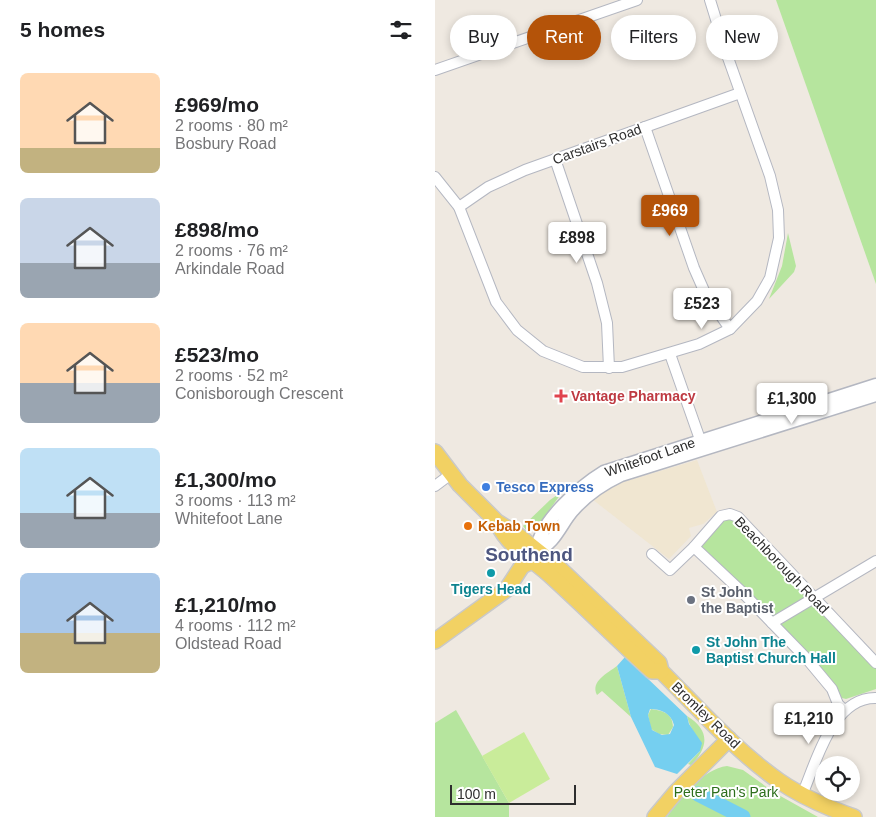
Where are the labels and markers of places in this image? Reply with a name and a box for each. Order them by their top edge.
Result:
pin: £969 [640,194,700,237]
pin: £898 [547,222,607,264]
pin: £523 [672,288,732,330]
pin: £1,300 [751,382,833,425]
place label: Vantage Pharmacy [571,388,696,404]
marker: Vantage Pharmacy [555,390,567,402]
place label: Tesco Express [496,479,594,495]
marker: Tesco Express [480,481,492,493]
place label: Kebab Town [478,518,560,534]
marker: Kebab Town [462,520,474,532]
marker: Tigers Head [485,567,497,579]
place label: Tigers Head [451,581,531,597]
place label: St John the Baptist [701,584,774,616]
marker: St John the Baptist [685,594,697,606]
place label: St John The Baptist Church Hall [706,634,836,666]
marker: St John The Baptist Church Hall [690,644,702,656]
pin: £1,210 [768,702,850,745]

